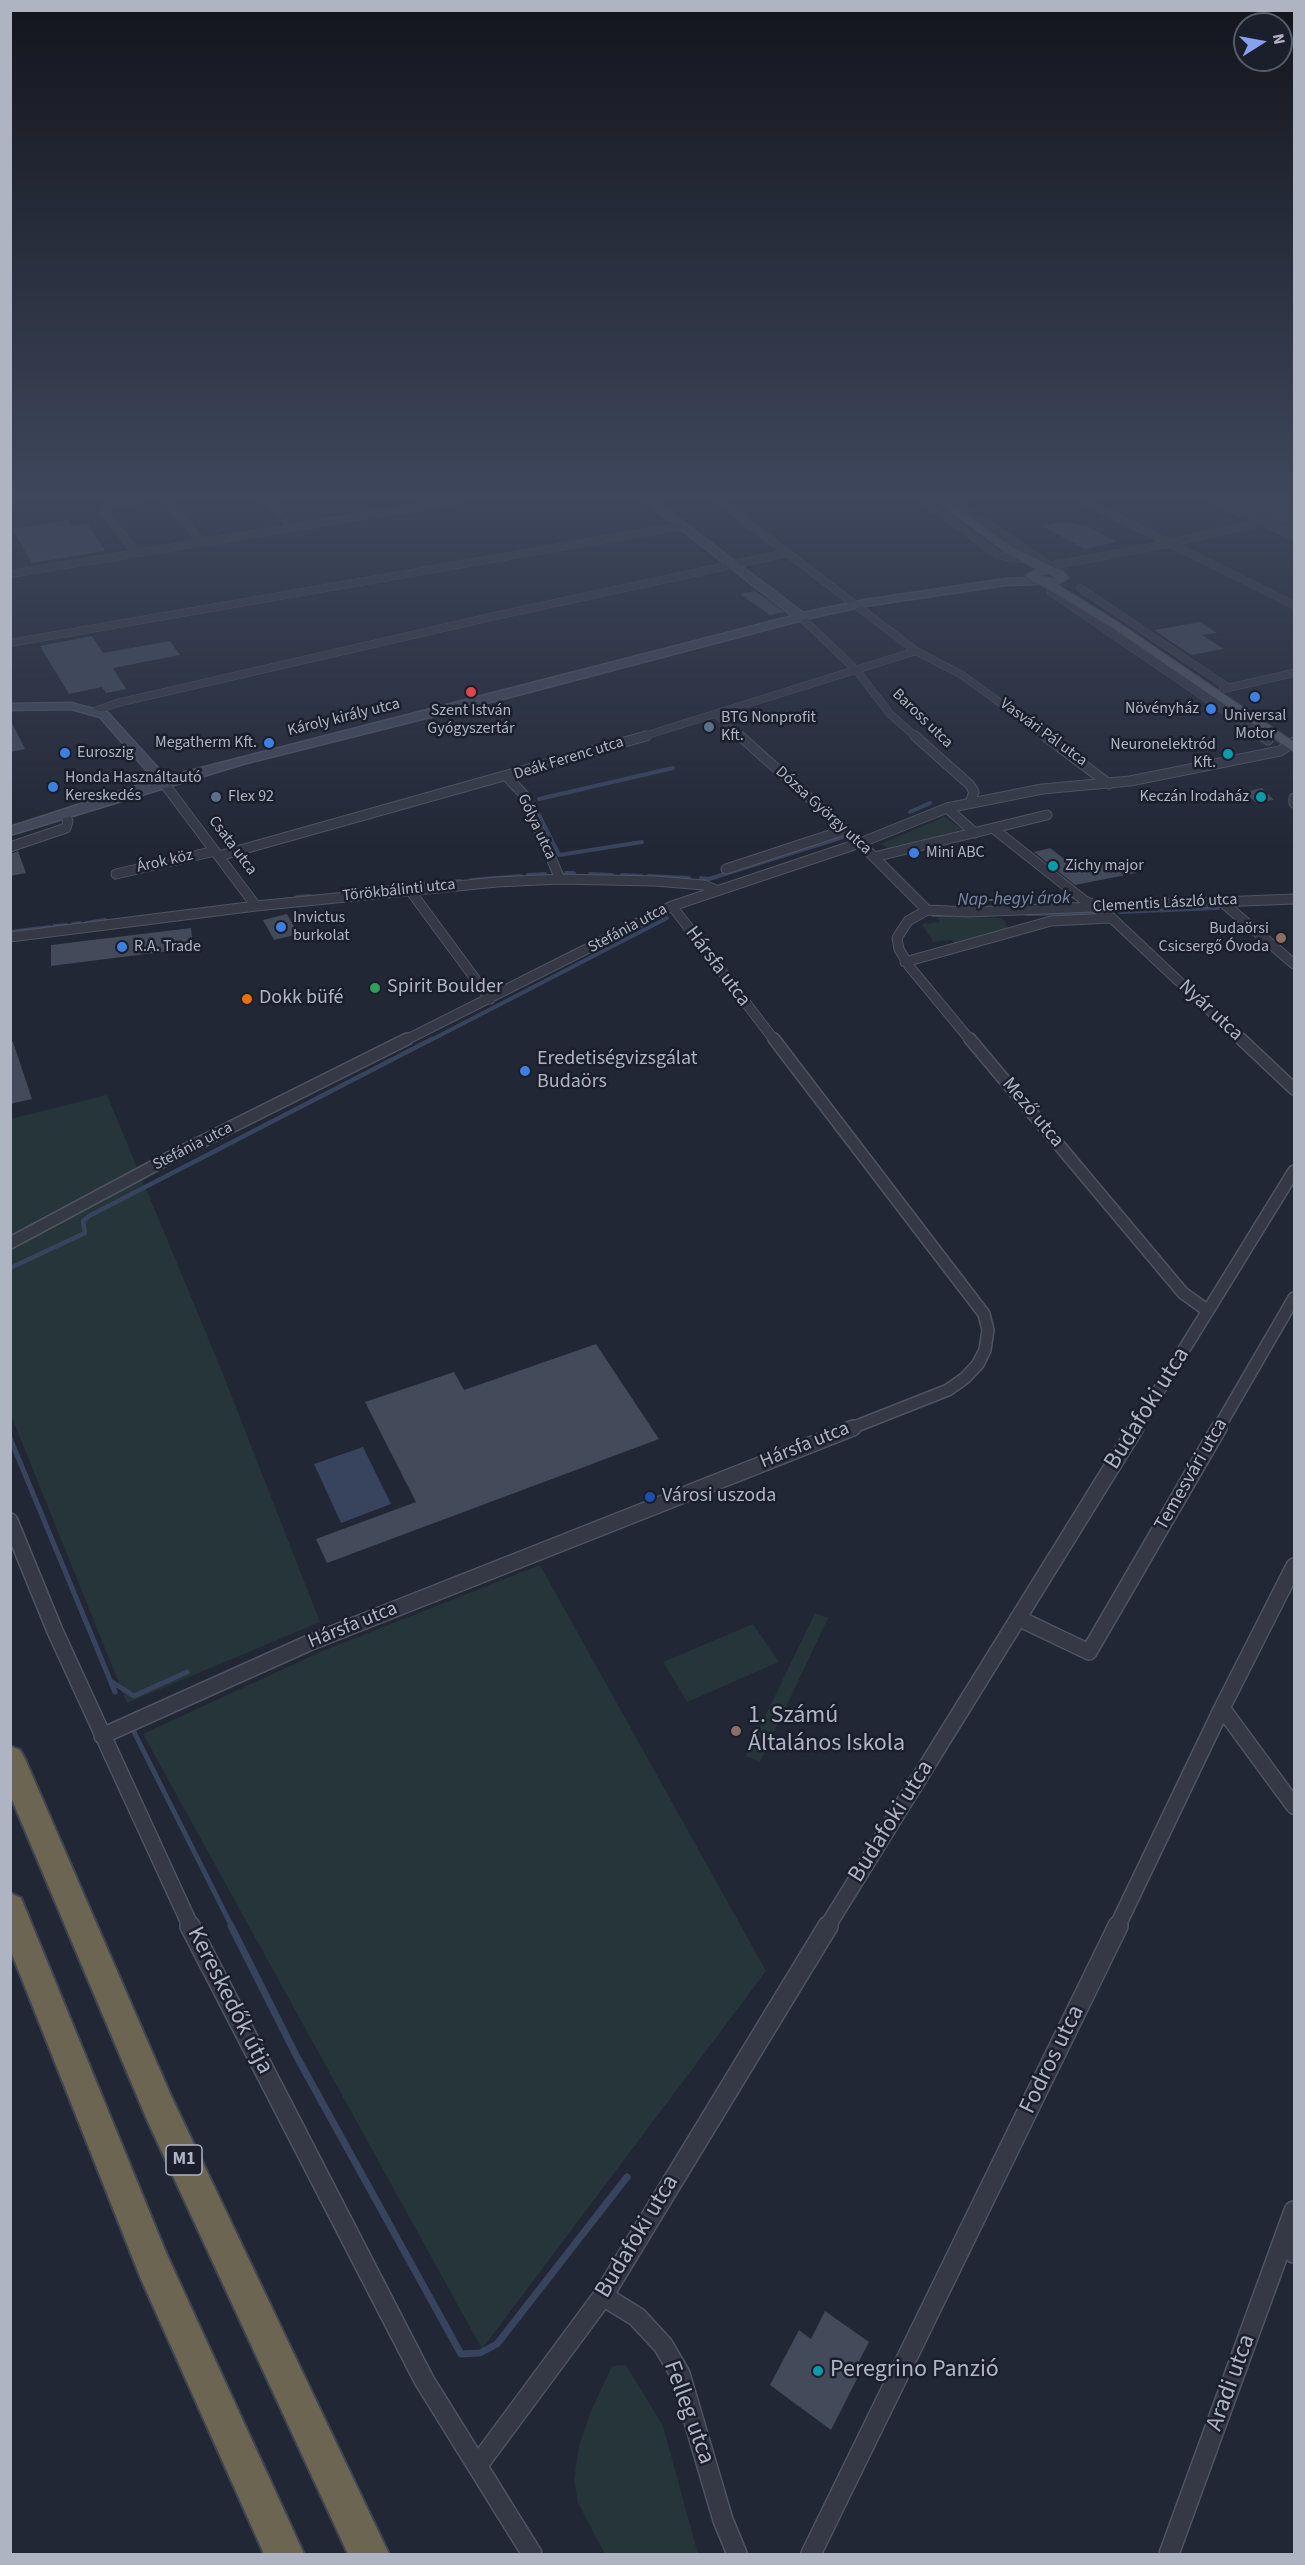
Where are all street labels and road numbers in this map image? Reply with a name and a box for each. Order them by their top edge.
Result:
street label: Baross utca [888,685,956,753]
street label: Károly király utca [286,695,402,741]
street label: Vasvári Pál utca [996,695,1090,771]
street label: Deák Ferenc utca [512,733,626,785]
street label: Dózsa György utca [771,763,875,859]
street label: Gólya utca [512,791,560,863]
street label: Csata utca [204,813,260,879]
street label: Árok köz [135,846,195,878]
street label: Törökbálinti utca [342,876,456,906]
street label: Clementis László utca [1092,891,1238,917]
street label: Stefánia utca [585,900,671,958]
street label: Hársfa utca [679,922,755,1012]
street label: Nyár utca [1173,975,1247,1047]
street label: Mező utca [996,1073,1068,1153]
street label: Stefánia utca [150,1119,236,1175]
street label: Budafoki utca [1099,1343,1197,1475]
street label: Temesvári utca [1150,1415,1234,1535]
street label: Hársfa utca [757,1417,853,1475]
street label: Hársfa utca [305,1597,401,1655]
street label: Budafoki utca [843,1756,941,1888]
street label: Kereskedők útja [180,1923,278,2079]
street label: Fodros utca [1014,2001,1092,2119]
road number: M1 [166,2145,202,2175]
street label: Budafoki utca [590,2170,686,2304]
street label: Aradi utca [1201,2331,1263,2435]
street label: Felleg utca [656,2357,720,2469]

